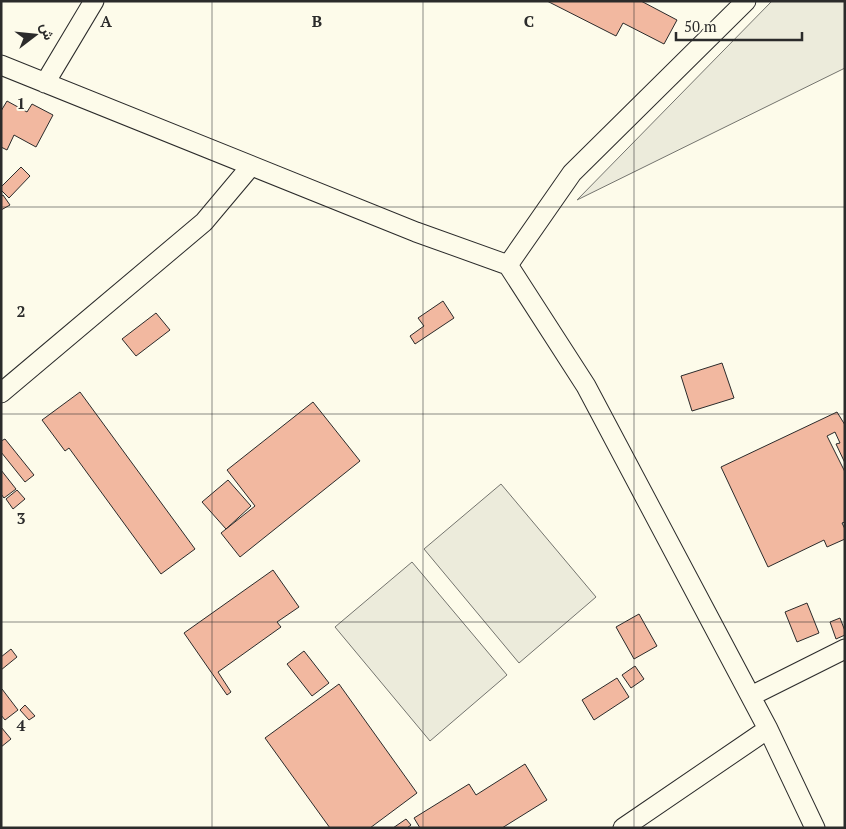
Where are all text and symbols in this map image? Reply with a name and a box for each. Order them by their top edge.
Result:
north arrow [10,10,60,60]
text: A [100,10,112,32]
text: B [312,10,322,32]
text: C [524,10,534,32]
scale bar [676,10,802,42]
text: 50 m [684,16,717,36]
text: ش [37,21,59,42]
text: 1 [16,92,26,114]
text: 2 [16,300,26,322]
text: 3 [16,507,26,529]
text: 4 [16,714,26,736]

